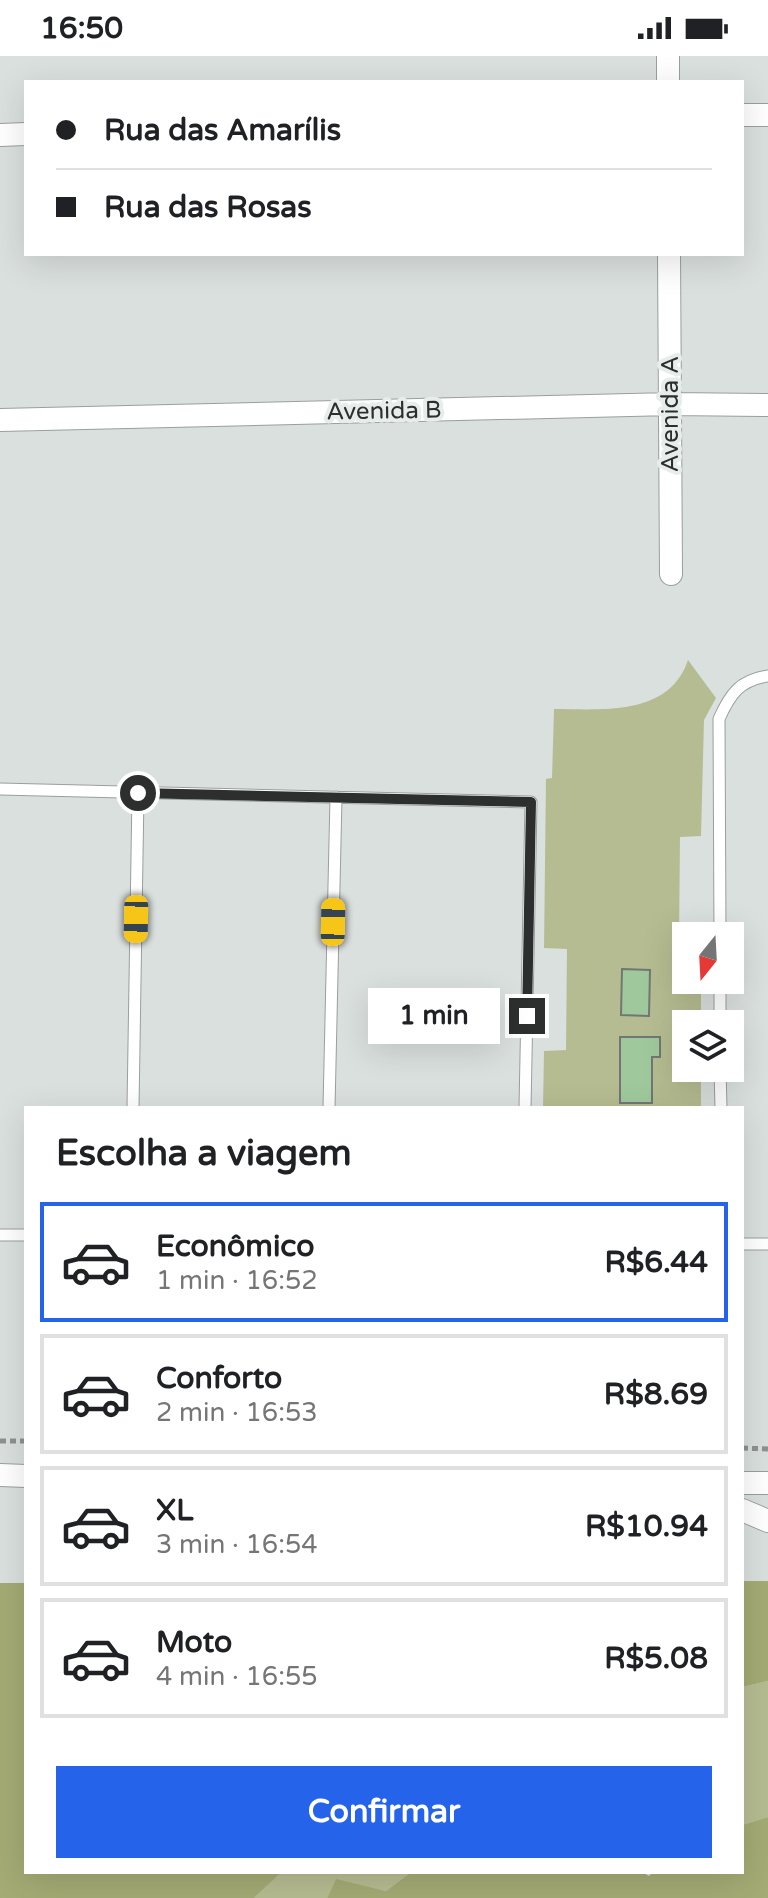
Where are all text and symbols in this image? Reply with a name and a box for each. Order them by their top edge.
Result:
text: 16:50 [40,10,123,47]
text: Rua das Amarílis [104,112,341,149]
text: Rua das Rosas [104,189,312,226]
street label: Avenida A [656,356,685,472]
street label: Avenida B [326,395,442,427]
route start [120,775,156,811]
car [124,895,148,943]
car [321,898,345,946]
north arrow [672,922,744,994]
map controls [672,922,744,1082]
callout: 1 min [367,988,499,1044]
route end [509,998,545,1034]
text: 1 min [399,1000,469,1031]
button: layers [672,1010,744,1082]
text: Escolha a viagem [56,1132,351,1175]
icon: car [60,1226,132,1298]
text: Econômico [156,1228,314,1265]
text: R$6.44 [604,1244,708,1281]
text: 1 min · 16:52 [156,1265,318,1296]
icon: car [60,1358,132,1430]
text: Conforto [156,1360,282,1397]
text: R$8.69 [604,1376,708,1413]
text: 2 min · 16:53 [156,1397,318,1428]
icon: car [60,1490,132,1562]
text: XL [156,1492,193,1529]
text: R$10.94 [585,1508,708,1545]
text: 3 min · 16:54 [156,1529,318,1560]
icon: car [60,1622,132,1694]
text: Moto [156,1624,232,1661]
text: R$5.08 [604,1640,708,1677]
text: 4 min · 16:55 [156,1661,318,1692]
button: Confirmar [56,1766,712,1858]

